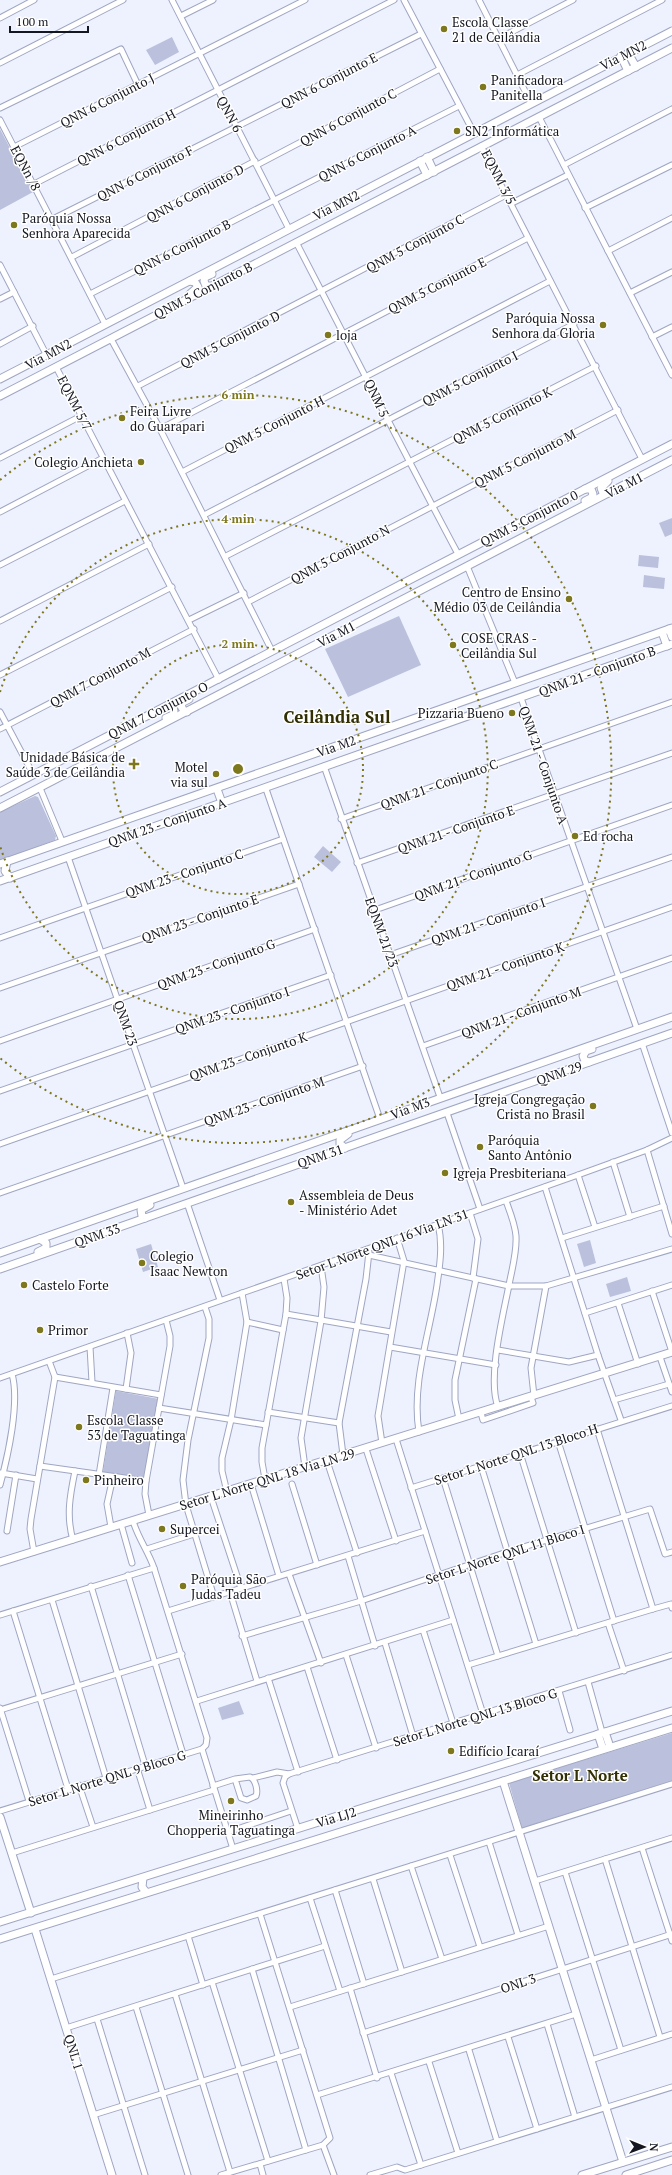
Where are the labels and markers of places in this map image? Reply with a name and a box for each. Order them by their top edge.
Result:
place label: Escola Classe 21 de Ceilândia [452,13,541,46]
marker: Escola Classe 21 de Ceilândia [439,24,449,34]
place label: Panificadora Panitella [491,71,564,104]
marker: Panificadora Panitella [478,82,488,92]
place label: SN2 Informática [465,122,560,140]
marker: SN2 Informática [452,126,462,136]
place label: Paróquia Nossa Senhora Aparecida [22,209,131,242]
marker: Paróquia Nossa Senhora Aparecida [9,220,19,230]
place label: Paróquia Nossa Senhora da Gloria [492,309,595,342]
marker: Paróquia Nossa Senhora da Gloria [598,320,608,330]
place label: loja [336,326,358,344]
marker: loja [323,330,333,340]
place label: Feira Livre do Guarapari [130,402,205,435]
marker: Feira Livre do Guarapari [117,413,127,423]
place label: Colegio Anchieta [34,453,133,471]
marker: Colegio Anchieta [136,457,146,467]
place label: Centro de Ensino Médio 03 de Ceilândia [433,583,561,616]
marker: Centro de Ensino Médio 03 de Ceilândia [564,594,574,604]
place label: COSE CRAS - Ceilândia Sul [461,629,537,662]
marker: COSE CRAS - Ceilândia Sul [448,640,458,650]
place label: Pizzaria Bueno [418,704,504,722]
marker: Pizzaria Bueno [507,708,517,718]
place label: Unidade Básica de Saúde 3 de Ceilândia [6,748,125,781]
marker: Unidade Básica de Saúde 3 de Ceilândia [128,758,140,770]
place label: Motel via sul [170,758,208,791]
centre of rings [231,762,245,776]
marker: Motel via sul [211,769,221,779]
place label: Ed rocha [583,827,634,845]
marker: Ed rocha [570,831,580,841]
place label: Igreja Congregação Cristã no Brasil [474,1090,585,1123]
marker: Igreja Congregação Cristã no Brasil [588,1101,598,1111]
place label: Paróquia Santo Antônio [488,1131,572,1164]
marker: Paróquia Santo Antônio [475,1142,485,1152]
place label: Igreja Presbiteriana [453,1164,567,1182]
marker: Igreja Presbiteriana [440,1168,450,1178]
place label: Assembleia de Deus - Ministério Adet [299,1186,414,1219]
marker: Assembleia de Deus - Ministério Adet [286,1197,296,1207]
place label: Colegio Isaac Newton [150,1247,228,1280]
marker: Colegio Isaac Newton [137,1258,147,1268]
place label: Castelo Forte [32,1276,109,1294]
marker: Castelo Forte [19,1280,29,1290]
place label: Primor [48,1321,88,1339]
marker: Primor [35,1325,45,1335]
place label: Escola Classe 53 de Taguatinga [87,1411,186,1444]
marker: Escola Classe 53 de Taguatinga [74,1422,84,1432]
place label: Pinheiro [94,1471,144,1489]
marker: Pinheiro [81,1475,91,1485]
place label: Supercei [170,1520,220,1538]
marker: Supercei [157,1524,167,1534]
place label: Paróquia São Judas Tadeu [191,1570,266,1603]
marker: Paróquia São Judas Tadeu [178,1581,188,1591]
place label: Edifício Icaraí [459,1742,539,1760]
marker: Edifício Icaraí [446,1746,456,1756]
marker: Mineirinho Chopperia Taguatinga [226,1796,236,1806]
place label: Mineirinho Chopperia Taguatinga [167,1806,295,1839]

